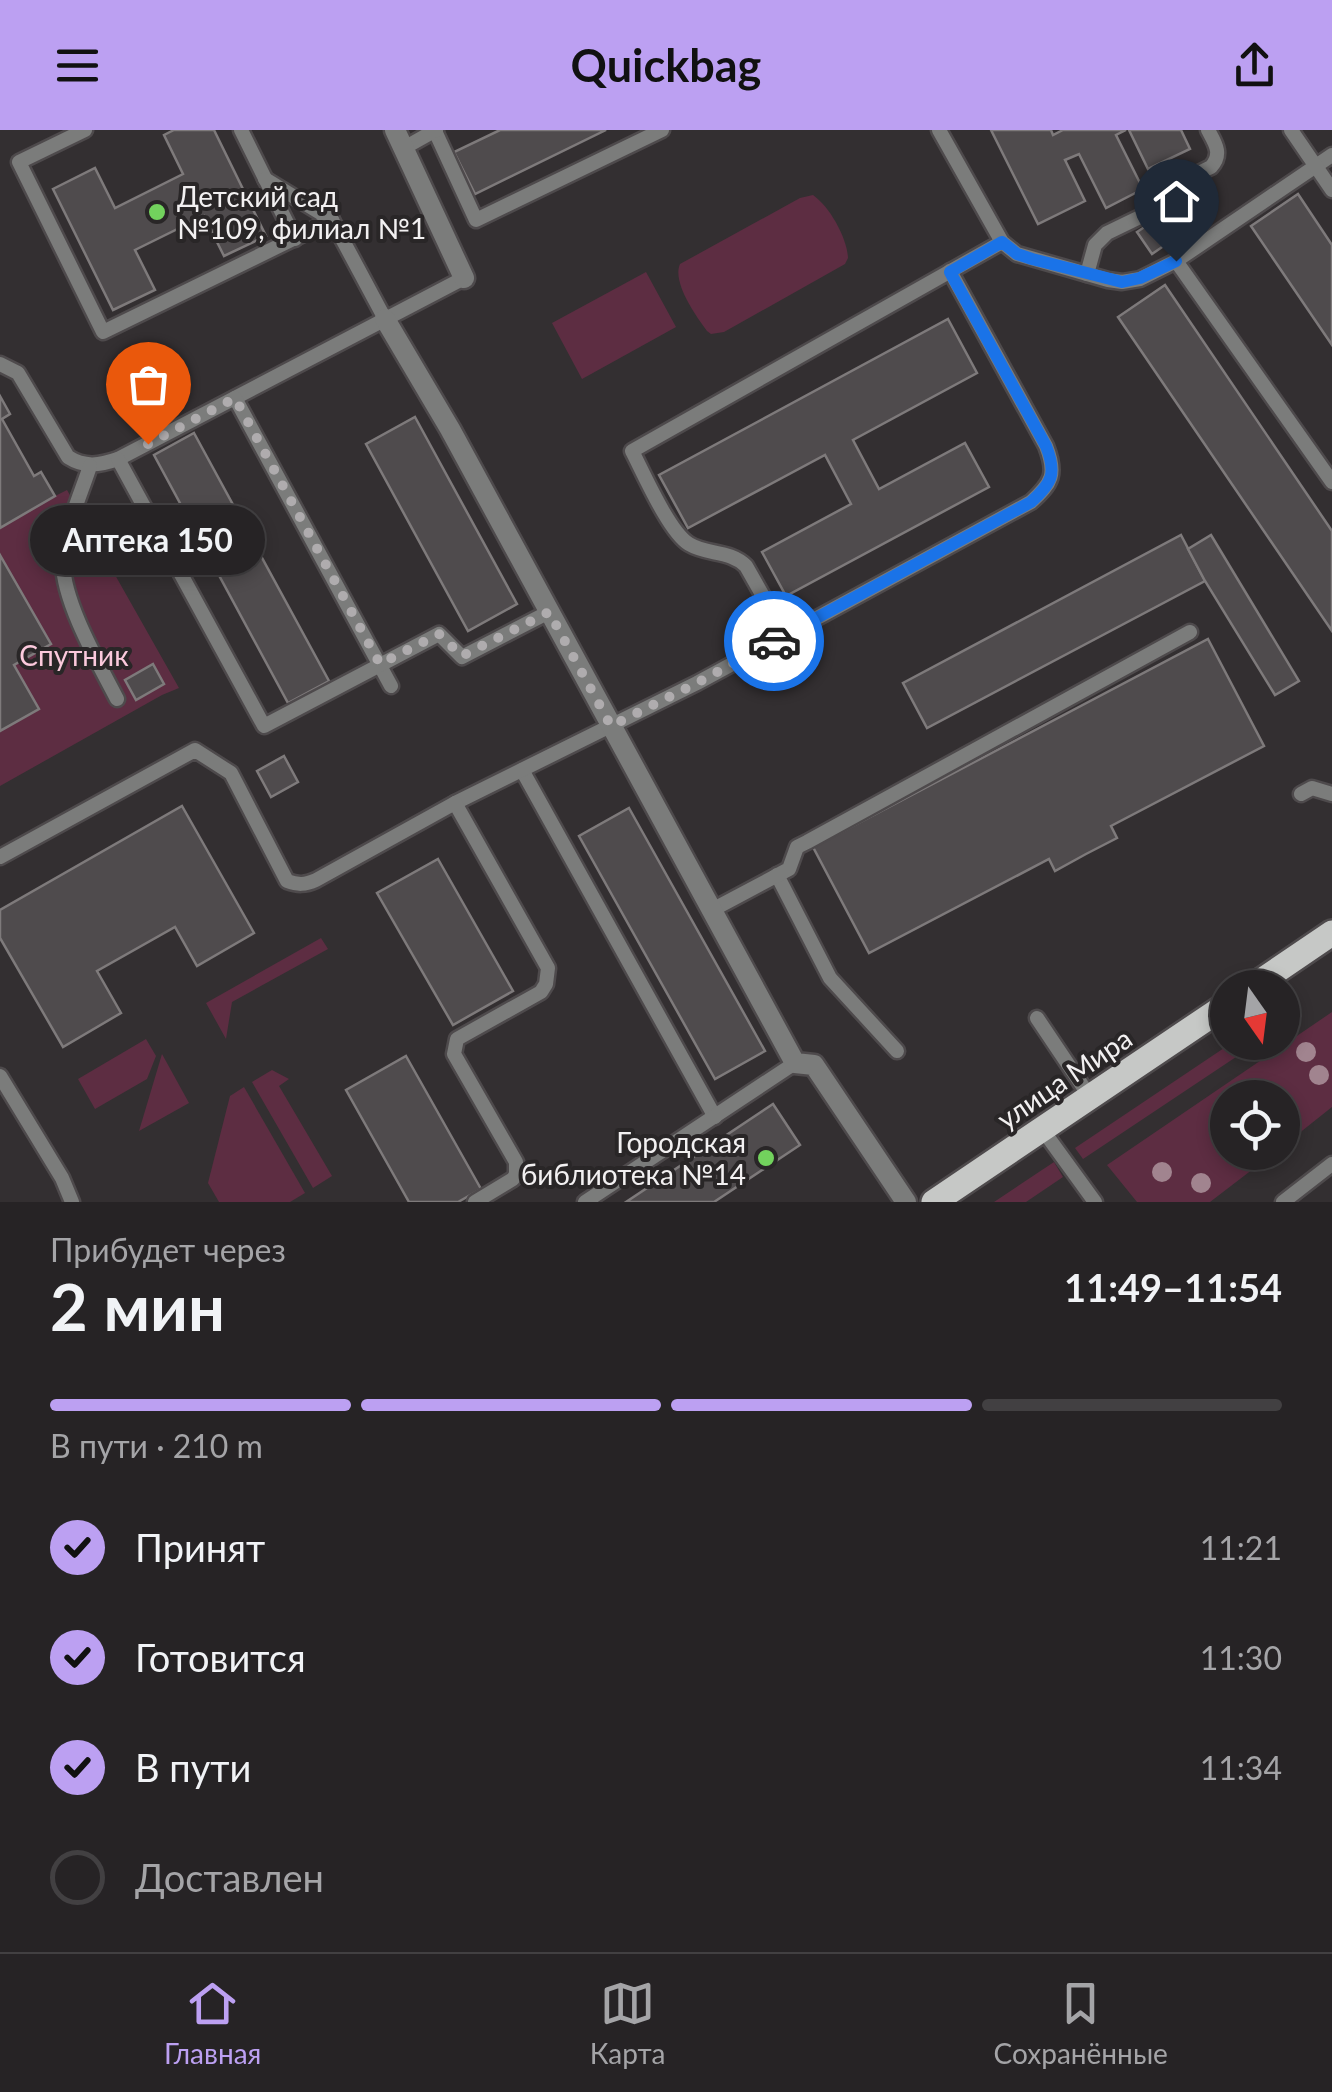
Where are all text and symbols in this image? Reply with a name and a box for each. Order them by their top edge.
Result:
icon: menu [50,38,105,93]
text: Quickbag [571,38,761,92]
icon: share [1227,38,1282,93]
pin [1134,159,1219,262]
icon: home [1149,174,1204,229]
place label: Детский сад №109, филиал №1 [177,179,426,245]
marker: Детский сад №109, филиал №1 [146,201,168,223]
pin [106,342,191,445]
icon: bag [121,357,176,412]
callout: Аптека 150 [31,504,266,574]
text: Аптека 150 [62,520,233,559]
courier [724,591,824,691]
icon: car [747,614,802,669]
park label: Спутник [19,638,129,672]
north arrow [1210,970,1300,1060]
map controls [1210,970,1300,1170]
street label: улица Мира [990,1021,1138,1135]
button: locate [1210,1080,1300,1170]
place label: Городская библиотека №14 [521,1125,746,1191]
marker: Городская библиотека №14 [755,1147,777,1169]
text: Прибудет через [50,1230,286,1269]
text: 11:49–11:54 [1064,1264,1282,1310]
text: 2 мин [50,1267,225,1345]
text: В пути · 210 m [50,1426,263,1465]
icon: check [50,1520,105,1575]
text: Принят [135,1524,265,1570]
text: 11:21 [1200,1528,1282,1567]
icon: check [50,1630,105,1685]
text: Готовится [135,1634,306,1680]
text: 11:30 [1200,1638,1282,1677]
icon: check [50,1740,105,1795]
text: В пути [135,1744,251,1790]
text: 11:34 [1200,1748,1282,1787]
text: Доставлен [135,1854,324,1900]
tab: Главная [164,1976,261,2070]
tab: Карта [590,1976,665,2070]
tab: Сохранённые [994,1976,1168,2070]

